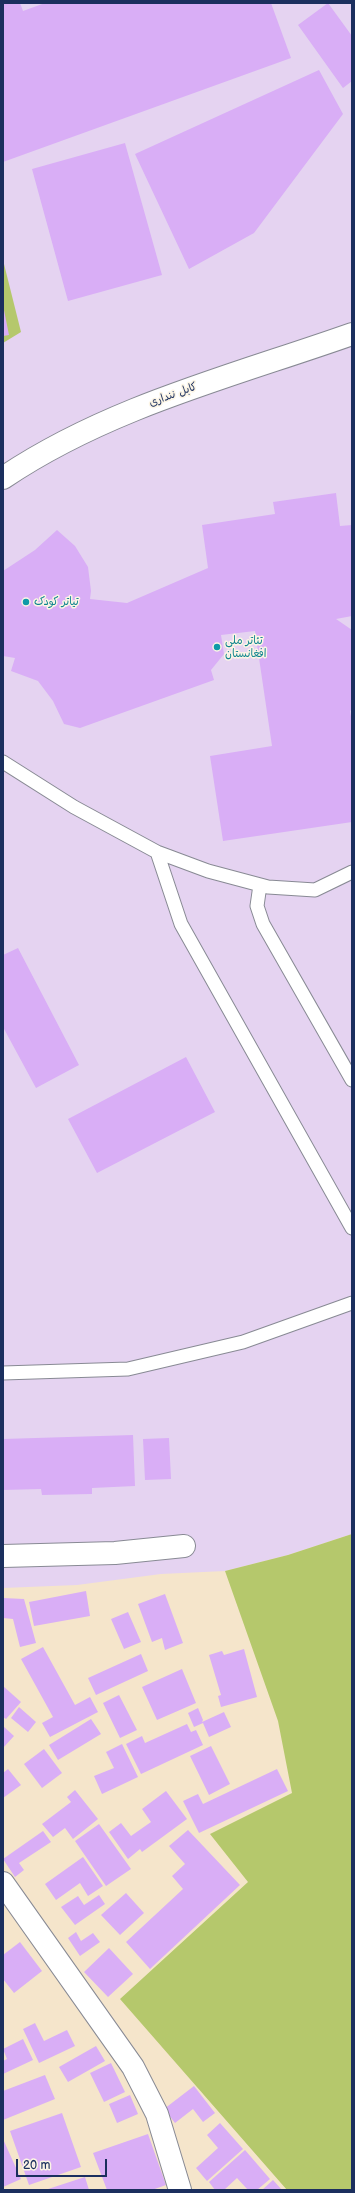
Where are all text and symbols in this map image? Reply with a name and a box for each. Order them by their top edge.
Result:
street label: کابل ننداری [147,380,199,410]
place label: تیاتر کودک [34,595,79,609]
marker: تیاتر کودک [21,597,31,607]
place label: تئاتر ملی افغانستان [225,634,267,660]
marker: تئاتر ملی افغانستان [212,642,222,652]
scale bar [18,2151,109,2177]
text: 20 m [23,2158,50,2173]

